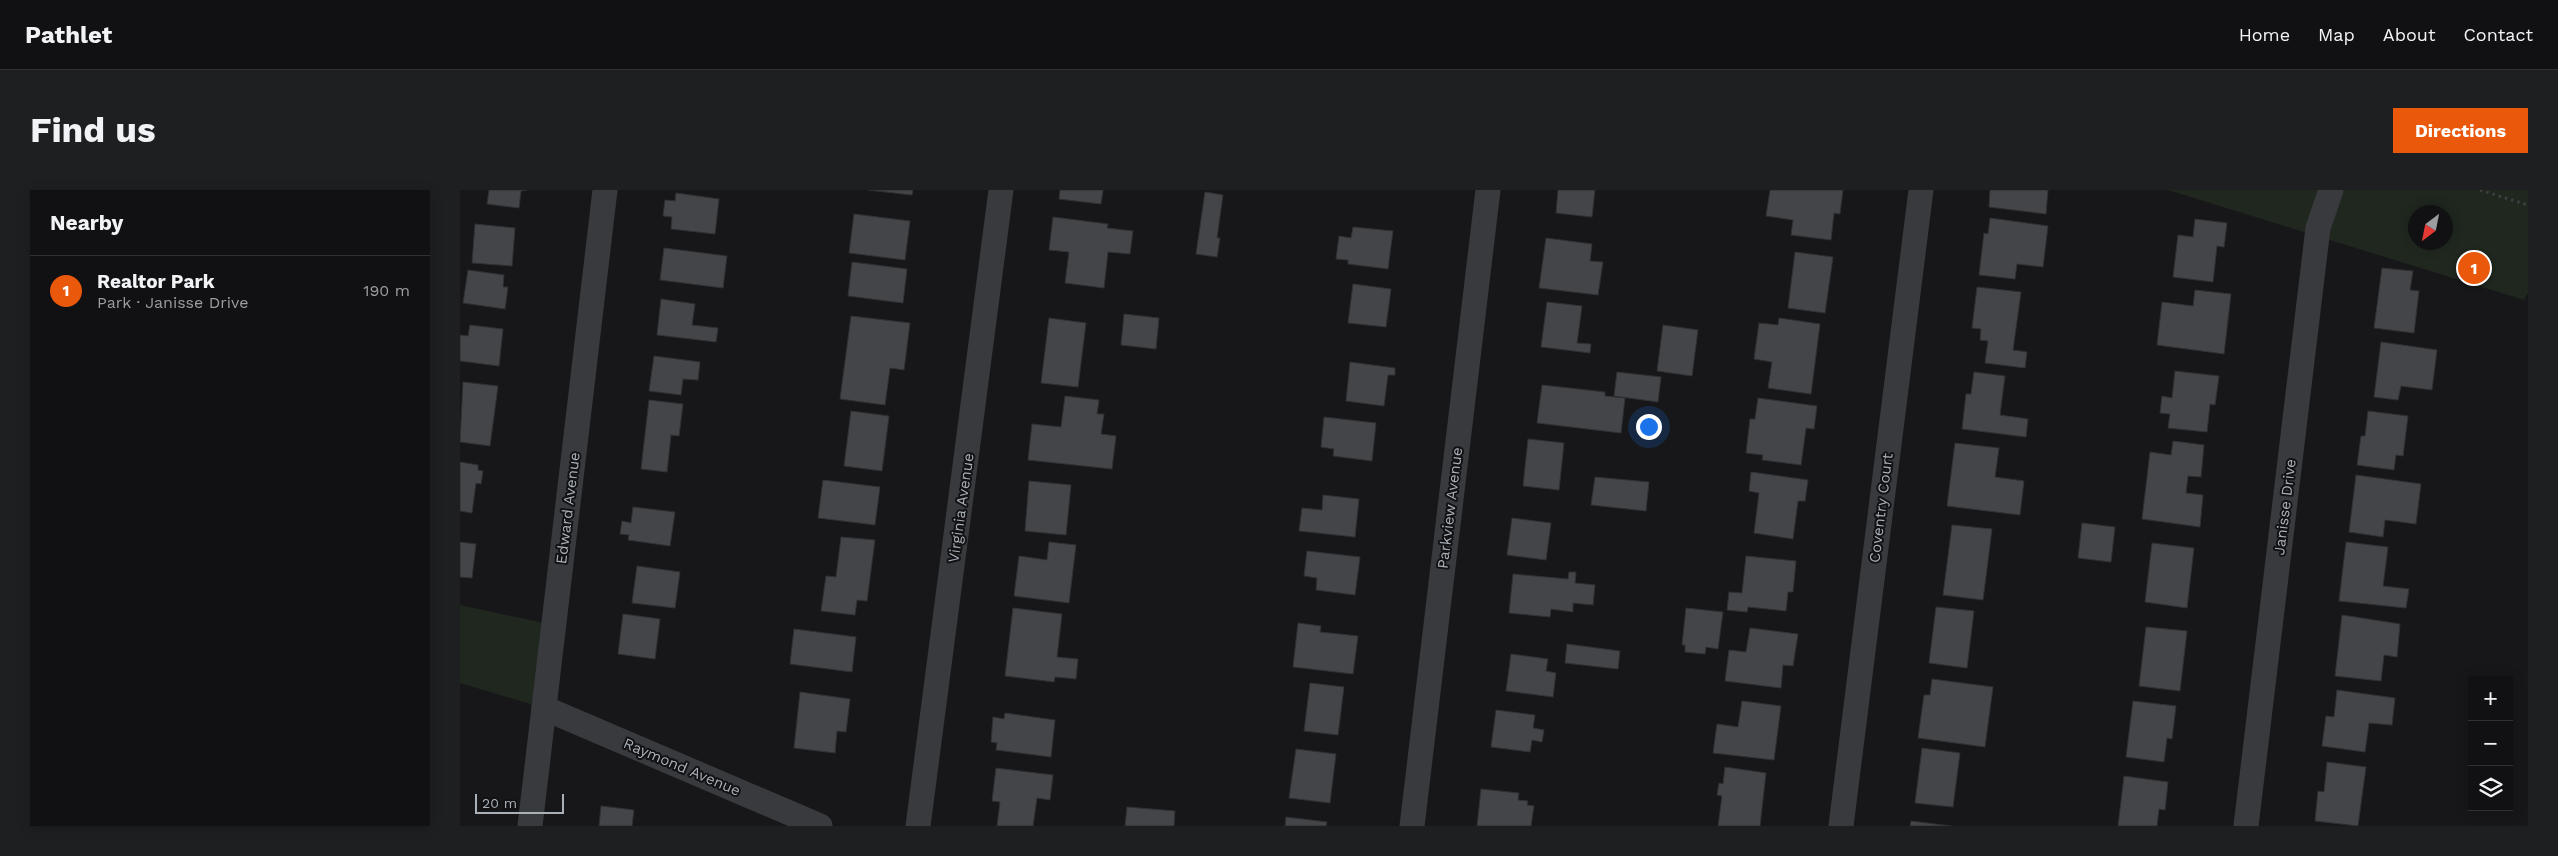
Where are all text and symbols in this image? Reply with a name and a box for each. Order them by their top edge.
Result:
text: Pathlet [25,21,112,49]
text: Home [2239,24,2290,45]
text: Map [2318,24,2355,45]
text: About [2383,24,2435,45]
text: Contact [2463,24,2533,45]
button: Directions [2393,108,2528,153]
text: Find us [30,109,156,151]
north arrow [2408,205,2453,250]
text: Nearby [50,210,123,235]
pin: 1 [2458,249,2490,287]
text: Realtor Park [97,270,215,293]
text: 1 [63,281,69,300]
text: 190 m [363,281,410,300]
text: Park · Janisse Drive [97,293,249,312]
your location [1636,414,1662,440]
street label: Parkview Avenue [1434,446,1466,570]
street label: Edward Avenue [552,451,584,565]
street label: Coventry Court [1865,451,1897,564]
street label: Virginia Avenue [944,452,978,564]
street label: Janisse Drive [2270,458,2300,556]
map controls [2468,676,2513,811]
button: + [2468,676,2513,721]
button: − [2468,721,2513,766]
street label: Raymond Avenue [621,734,743,800]
button: layers [2468,766,2513,811]
scale bar [475,791,564,814]
text: 20 m [482,795,517,811]

